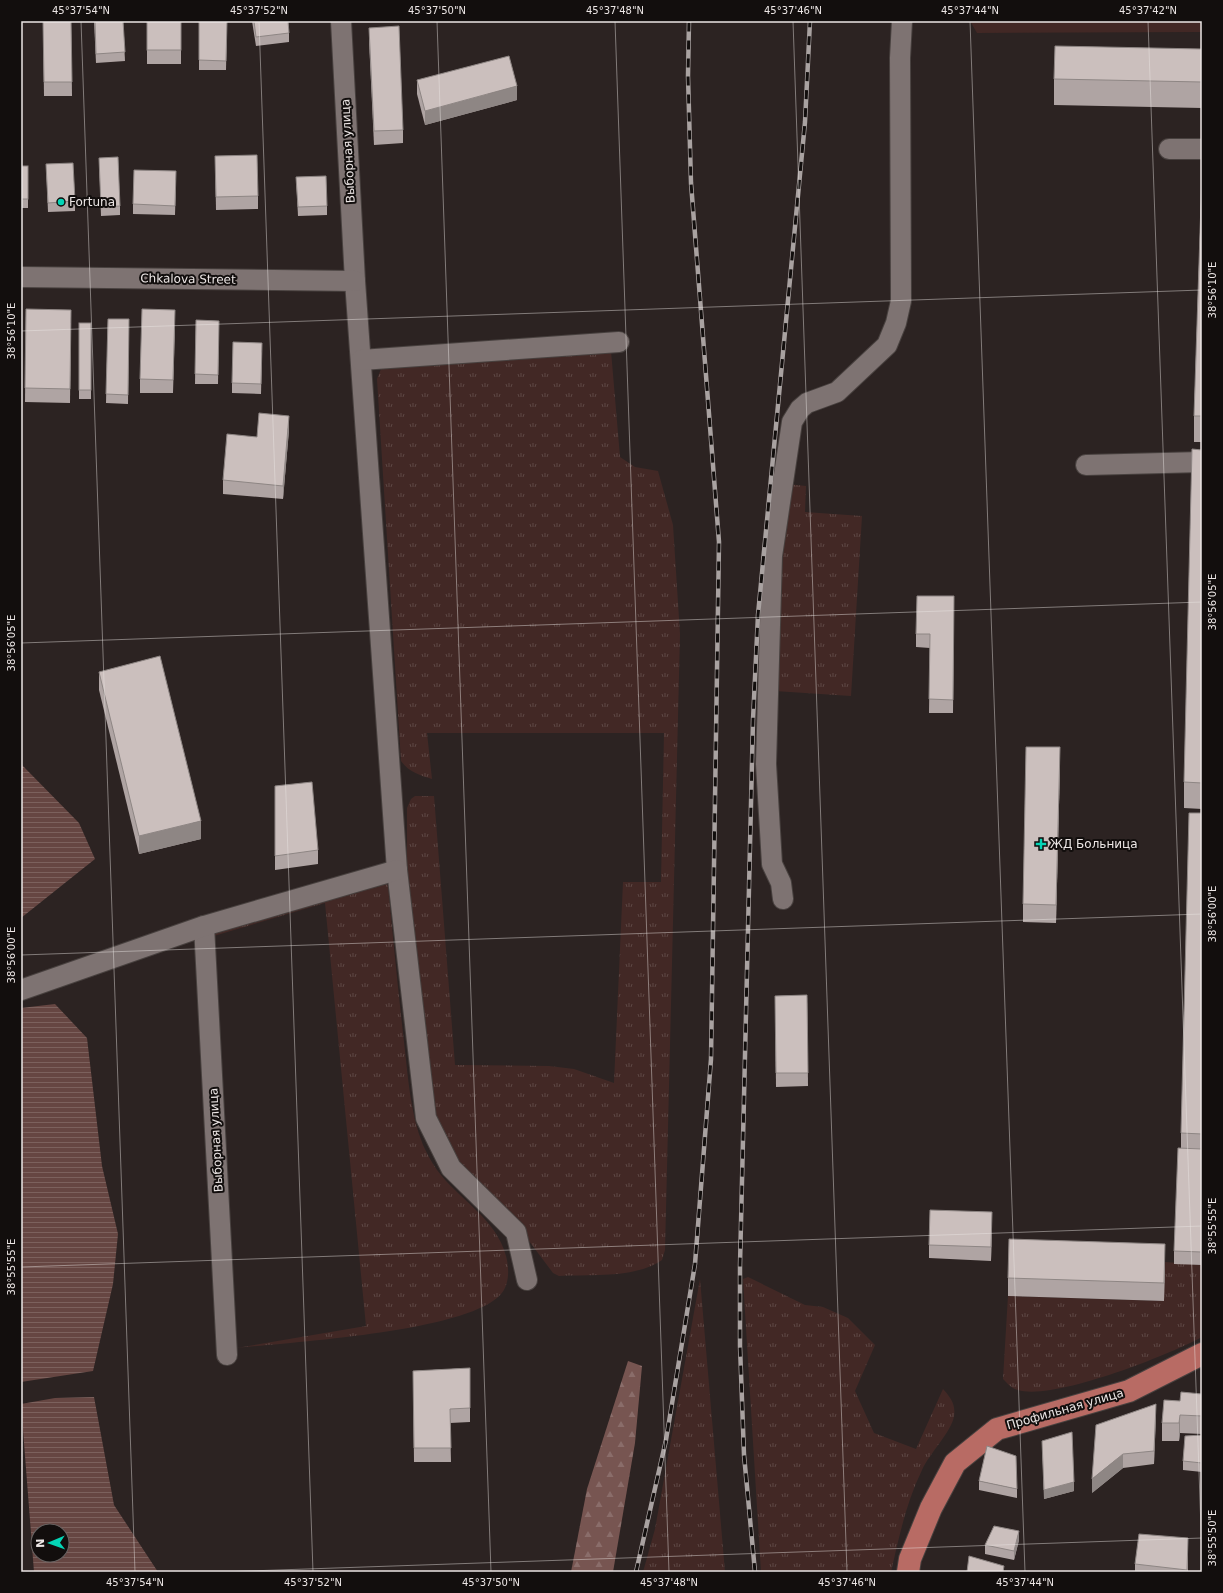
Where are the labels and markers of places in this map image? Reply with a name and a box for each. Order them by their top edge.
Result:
place label: Fortuna [69,195,115,209]
marker: Fortuna [56,197,66,207]
place label: ЖД Больница [1050,837,1138,851]
marker: ЖД Больница [1035,838,1047,850]

